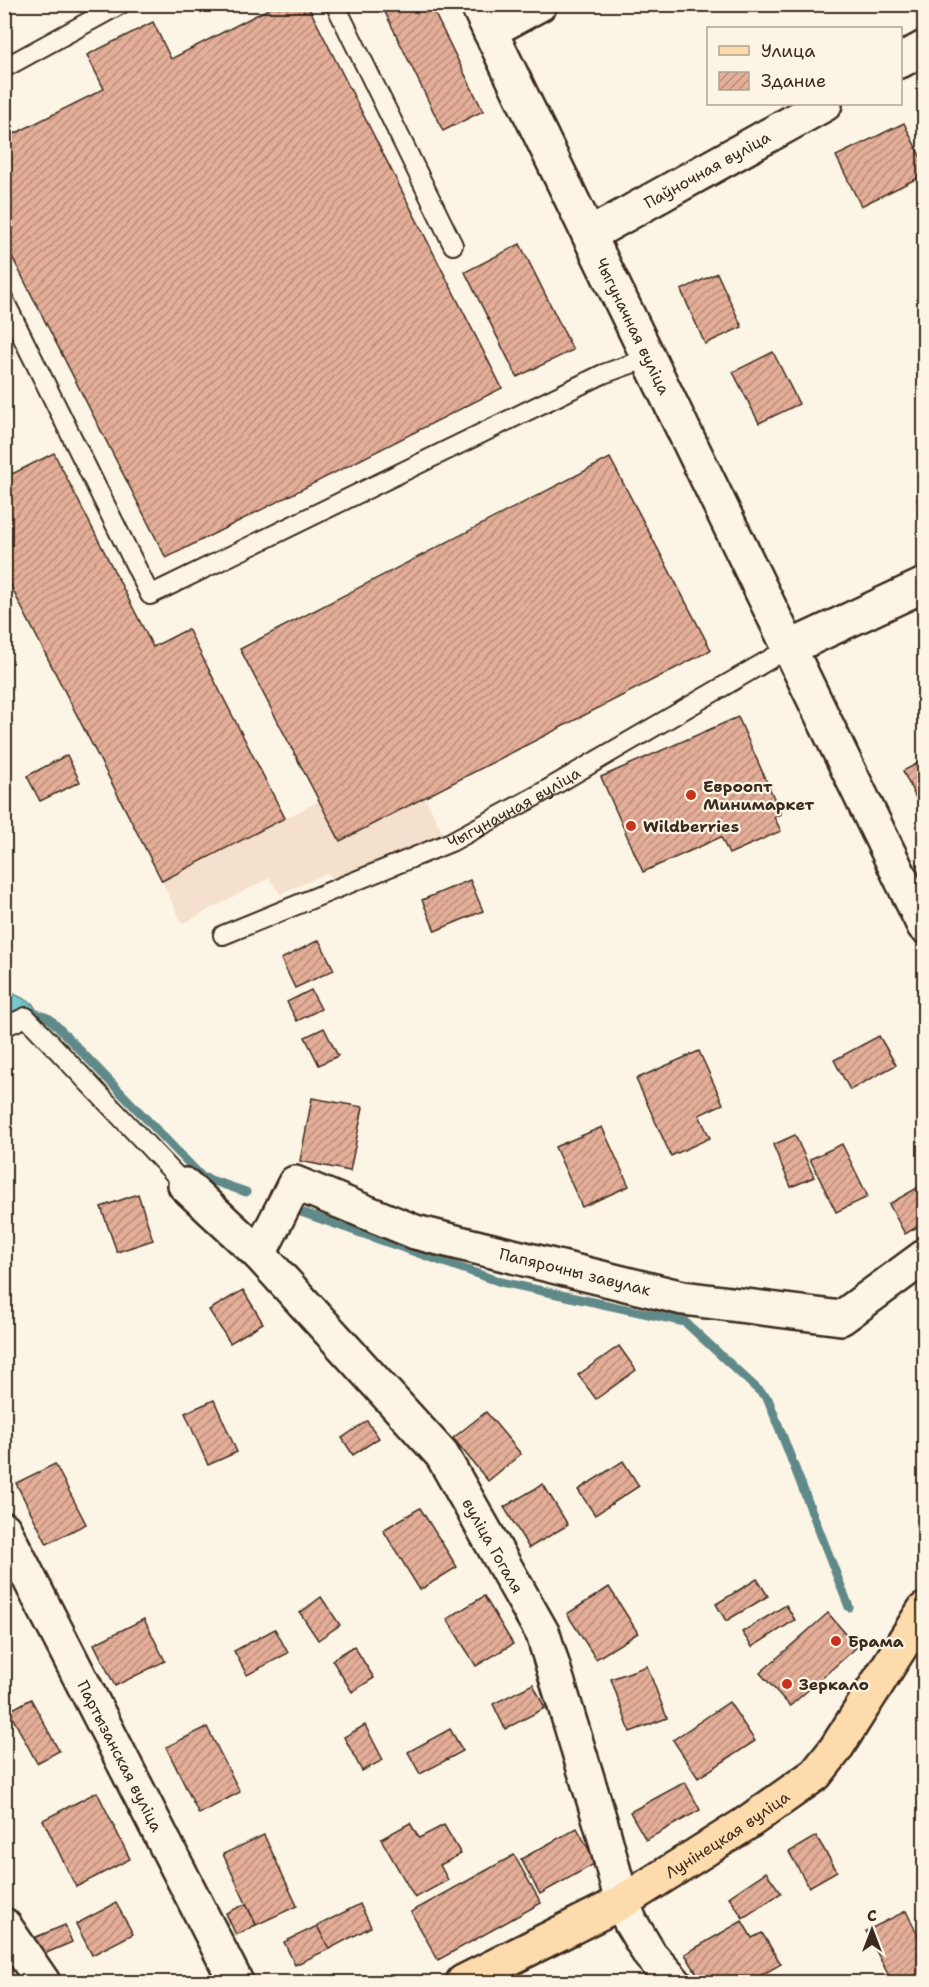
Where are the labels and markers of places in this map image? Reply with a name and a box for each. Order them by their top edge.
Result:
place label: Евроопт Минимаркет [703,776,814,815]
marker: Евроопт Минимаркет [684,788,698,802]
place label: Wildberries [643,816,739,837]
marker: Wildberries [624,819,638,833]
place label: Брама [848,1631,904,1652]
marker: Брама [829,1634,843,1648]
place label: Зеркало [799,1674,869,1695]
marker: Зеркало [780,1677,794,1691]

